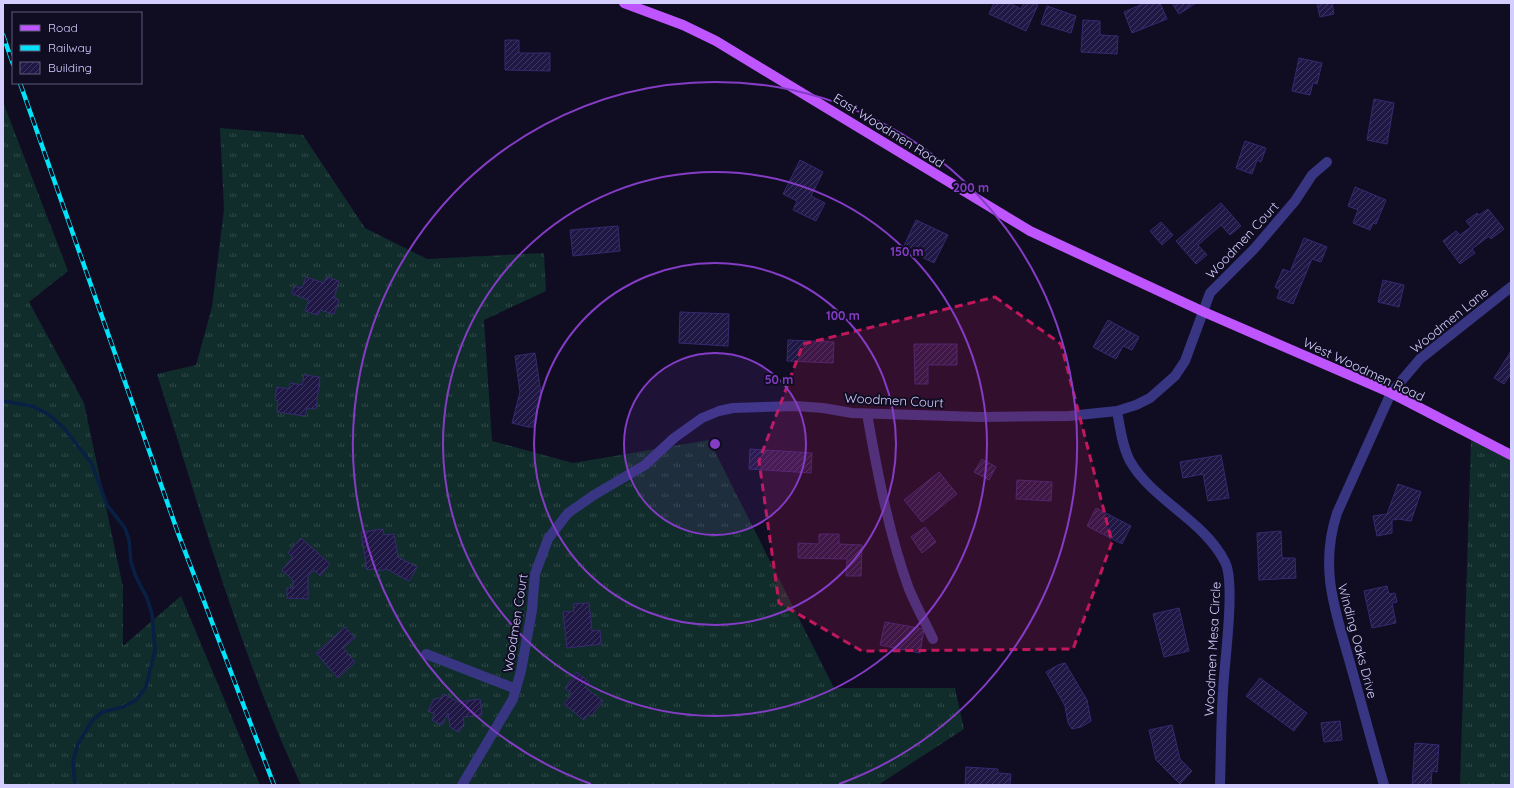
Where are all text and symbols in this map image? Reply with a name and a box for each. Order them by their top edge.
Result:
legend [12,12,142,84]
text: Road [48,20,78,35]
text: Railway [48,40,92,55]
text: Building [48,60,92,75]
street label: East Woodmen Road [831,89,947,171]
text: 200 m [953,180,989,195]
street label: Woodmen Court [1202,198,1282,282]
text: 150 m [890,244,924,259]
street label: Woodmen Lane [1407,284,1491,356]
text: 100 m [826,308,860,323]
street label: West Woodmen Road [1301,334,1427,404]
text: 50 m [765,372,793,387]
street label: Woodmen Court [844,389,944,411]
centre of rings [708,437,722,451]
street label: Woodmen Court [499,573,531,673]
street label: Woodmen Mesa Circle [1200,581,1224,717]
street label: Winding Oaks Drive [1335,582,1381,700]

